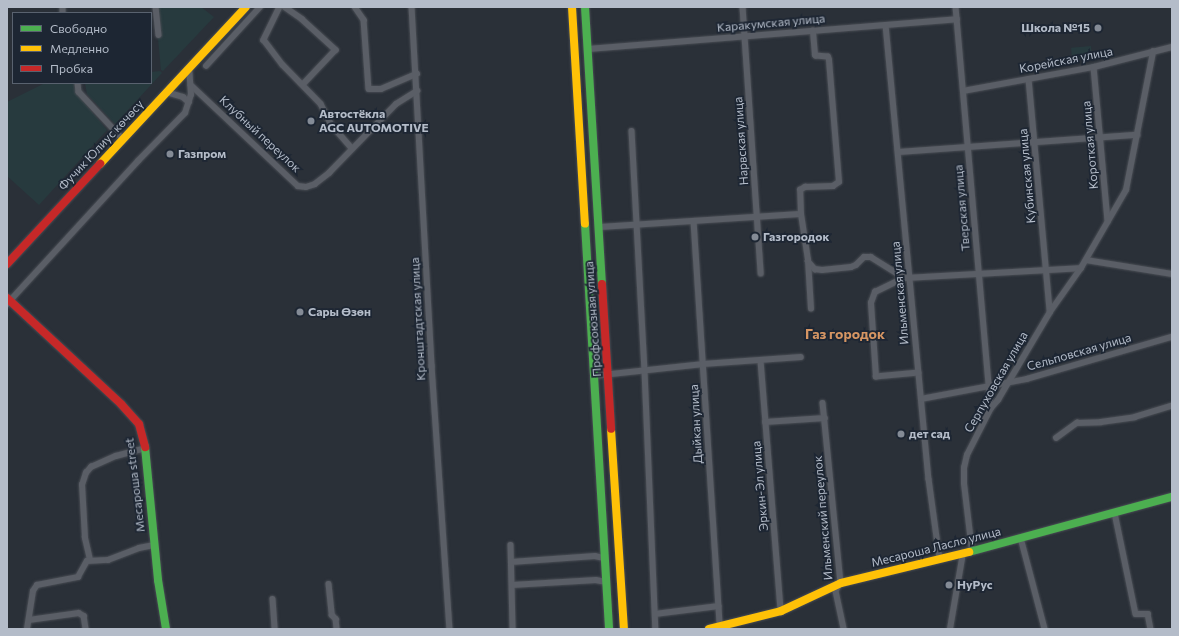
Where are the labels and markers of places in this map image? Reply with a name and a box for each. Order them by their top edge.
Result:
place label: Школа №15 [1021,21,1090,35]
marker: Школа №15 [1093,23,1103,33]
place label: Автостёкла AGC AUTOMOTIVE [319,107,429,135]
marker: Автостёкла AGC AUTOMOTIVE [306,116,316,126]
place label: Газпром [178,147,226,161]
marker: Газпром [165,149,175,159]
place label: Газгородок [763,230,829,244]
marker: Газгородок [750,232,760,242]
place label: Сары Өзөн [308,305,371,319]
marker: Сары Өзөн [295,307,305,317]
place label: дет сад [909,427,950,441]
marker: дет сад [896,429,906,439]
place label: НуРус [957,578,993,592]
marker: НуРус [944,580,954,590]

